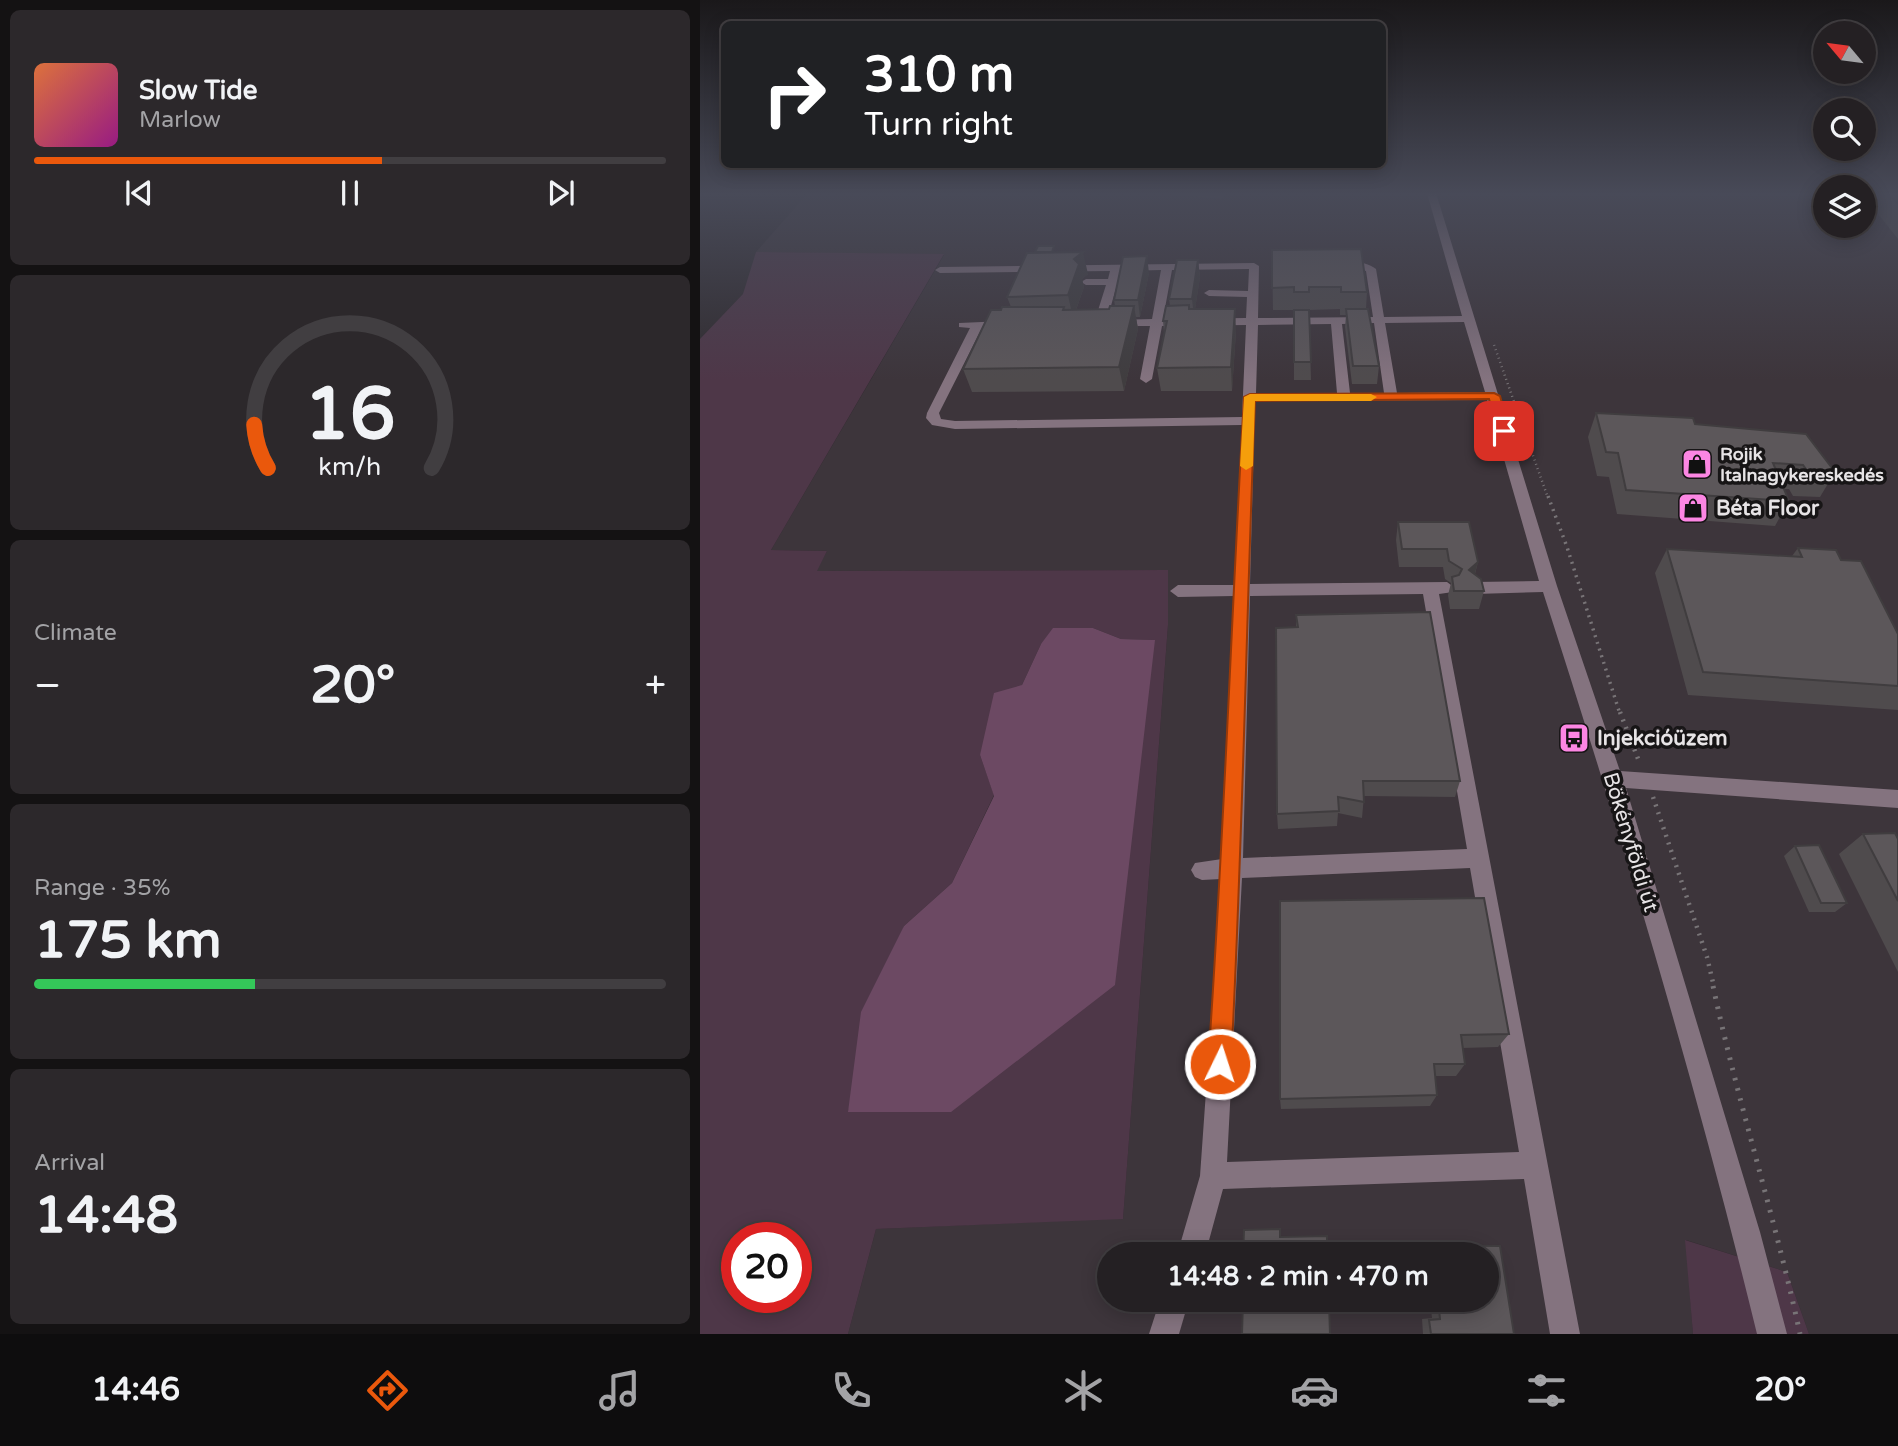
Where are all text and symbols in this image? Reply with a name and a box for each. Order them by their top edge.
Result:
north arrow [1813,21,1876,84]
map controls [1813,21,1876,238]
text: 310 m [864,46,1014,105]
icon: right [749,49,840,140]
text: Slow Tide [139,75,257,106]
button: search [1813,98,1876,161]
text: Marlow [139,106,221,134]
text: Turn right [864,106,1013,144]
icon: previous [120,174,158,212]
icon: pause [331,174,369,212]
icon: next [542,174,580,212]
button: layers [1813,175,1876,238]
text: 16 [304,372,396,460]
pin [1474,401,1534,461]
icon: arrive [1485,412,1523,450]
place label: Rojik Italnagykereskedés [1720,443,1884,486]
shop icon: Rojik Italnagykereskedés [1680,447,1714,481]
text: km/h [319,452,381,482]
shop icon: Béta Floor [1676,491,1710,525]
place label: Béta Floor [1716,496,1820,521]
text: Climate [34,619,117,647]
text: 20° [310,654,395,717]
text: − [34,663,61,709]
text: + [645,663,666,709]
bus stop icon: Injekcióüzem [1557,721,1591,755]
place label: Injekcióüzem [1597,726,1728,751]
street label: Bökényföldi út [1597,769,1664,915]
text: Range · 35% [34,874,170,902]
text: 175 km [34,909,222,972]
position arrow [1183,1027,1257,1101]
text: Arrival [34,1149,105,1177]
text: 14:48 [34,1184,178,1247]
speed limit sign: 20 [721,1222,812,1313]
text: 14:48 · 2 min · 470 m [1167,1261,1429,1292]
icon: directions [363,1366,412,1415]
icon: music [595,1366,644,1415]
icon: phone [827,1366,876,1415]
icon: climate [1059,1366,1108,1415]
icon: car [1290,1366,1339,1415]
icon: filters [1522,1366,1571,1415]
text: 14:46 [91,1371,180,1409]
text: 20° [1754,1371,1806,1409]

